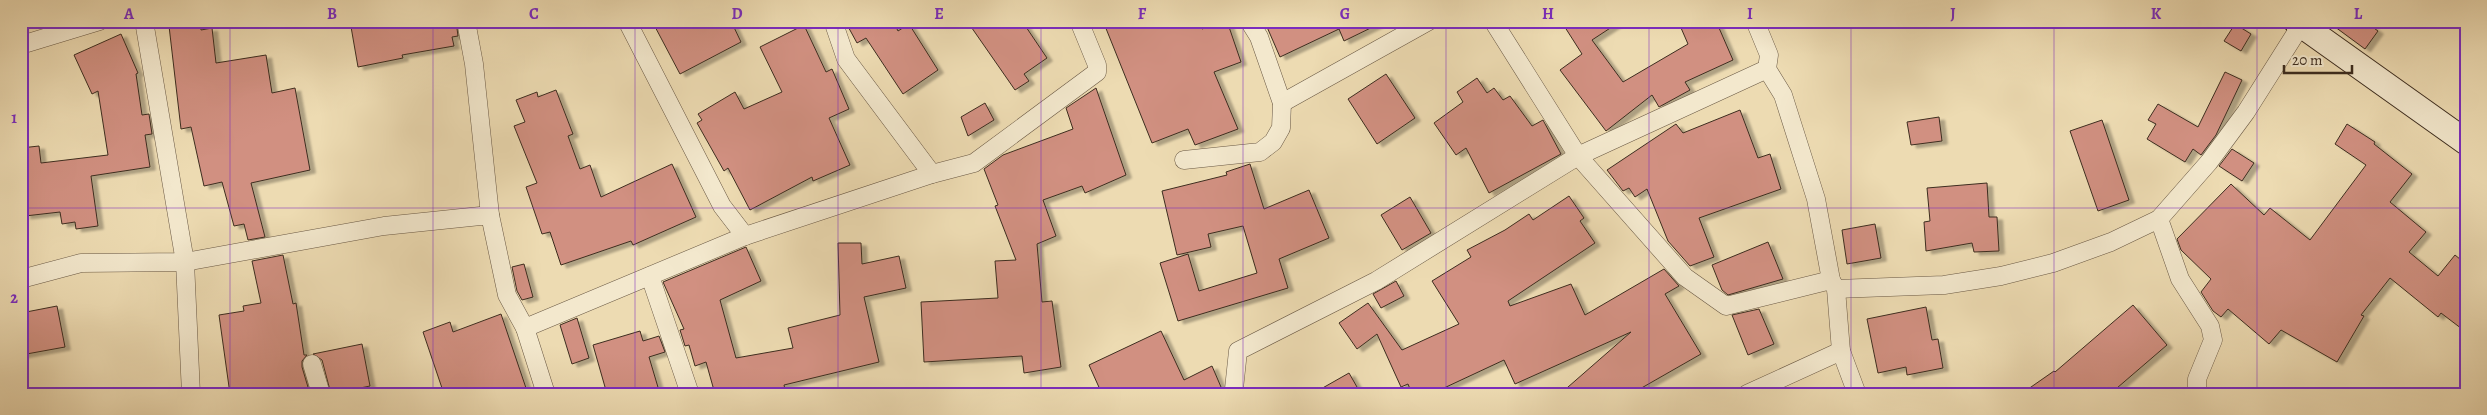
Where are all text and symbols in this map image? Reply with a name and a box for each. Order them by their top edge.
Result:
text: A [123,3,135,25]
text: B [327,3,337,25]
text: C [529,3,539,25]
text: D [731,3,743,25]
text: E [934,3,944,25]
text: F [1138,3,1147,25]
text: G [1340,3,1350,25]
text: H [1542,3,1554,25]
text: I [1747,3,1753,25]
text: J [1950,3,1956,25]
text: K [2151,3,2162,25]
text: L [2354,3,2363,25]
scale bar [2284,42,2352,74]
text: 20 m [2292,50,2323,70]
text: 1 [11,107,17,129]
text: 2 [10,287,18,309]

